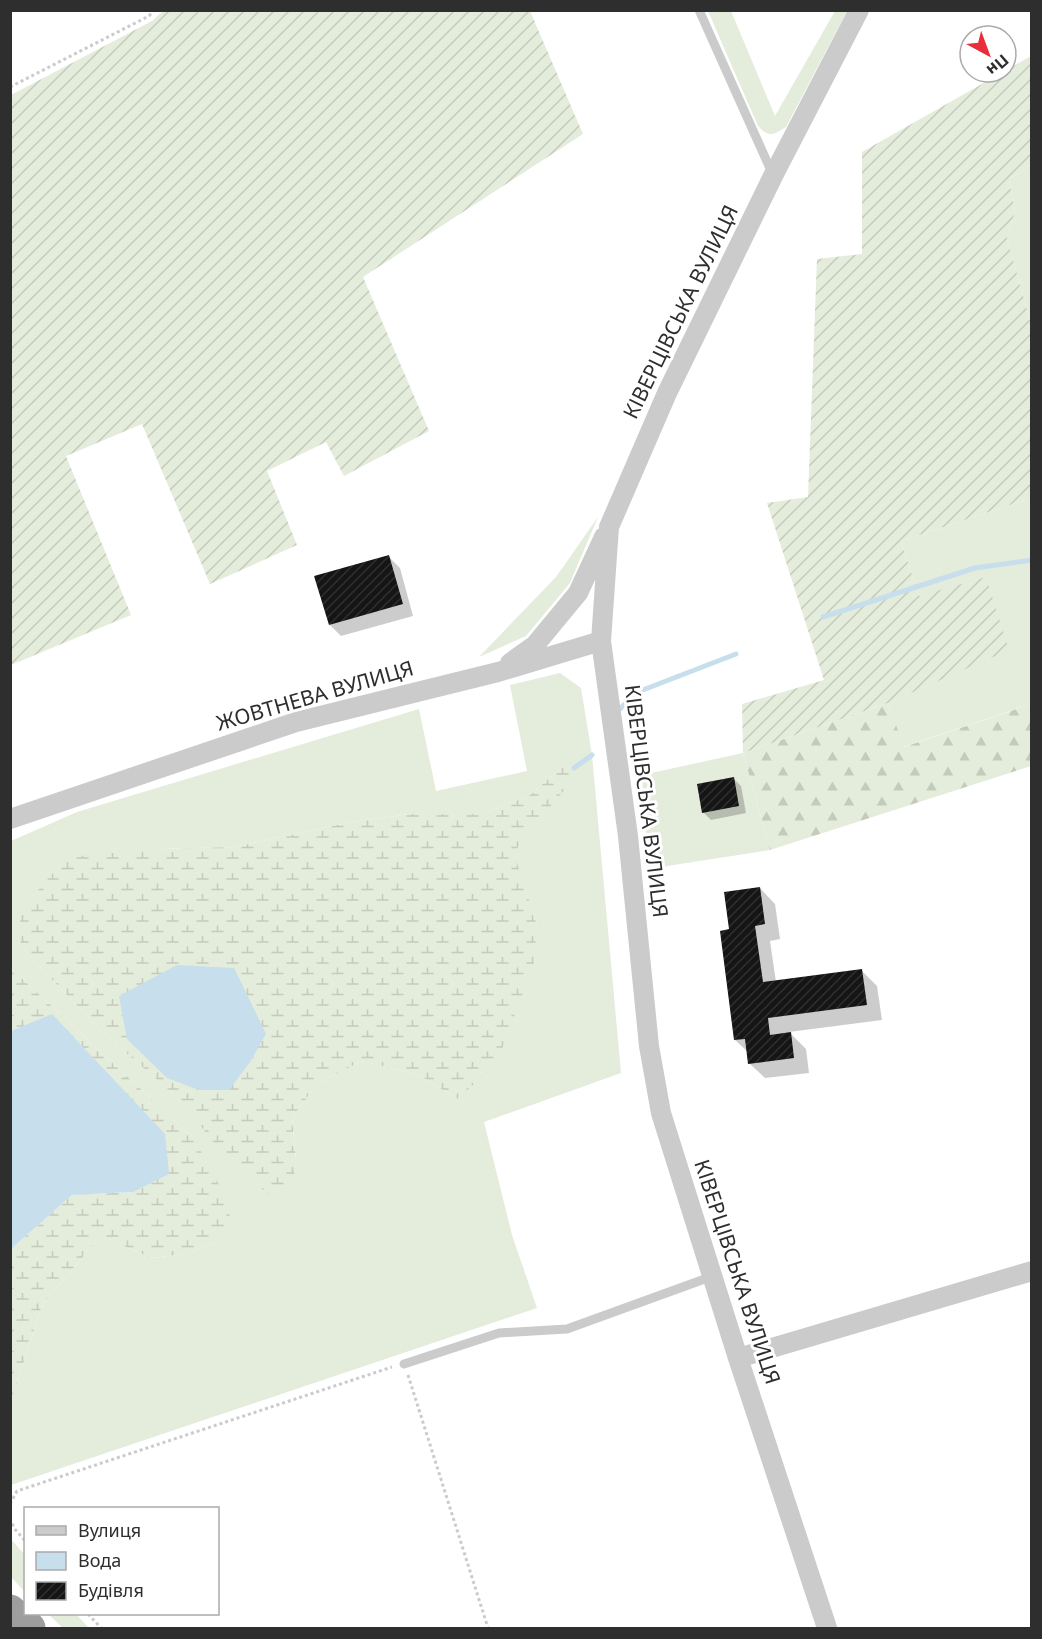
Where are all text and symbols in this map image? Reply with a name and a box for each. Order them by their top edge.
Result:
north arrow [958,24,1018,84]
text: Пн [982,50,1014,81]
street label: КІВЕРЦІВСЬКА ВУЛИЦЯ [616,200,744,423]
street label: ЖОВТНЕВА ВУЛИЦЯ [213,653,417,737]
street label: КІВЕРЦІВСЬКА ВУЛИЦЯ [619,683,675,919]
street label: КІВЕРЦІВСЬКА ВУЛИЦЯ [688,1156,788,1388]
legend [24,1507,219,1615]
text: Вулиця [78,1518,141,1542]
text: Вода [78,1548,121,1572]
text: Будівля [78,1578,144,1602]

